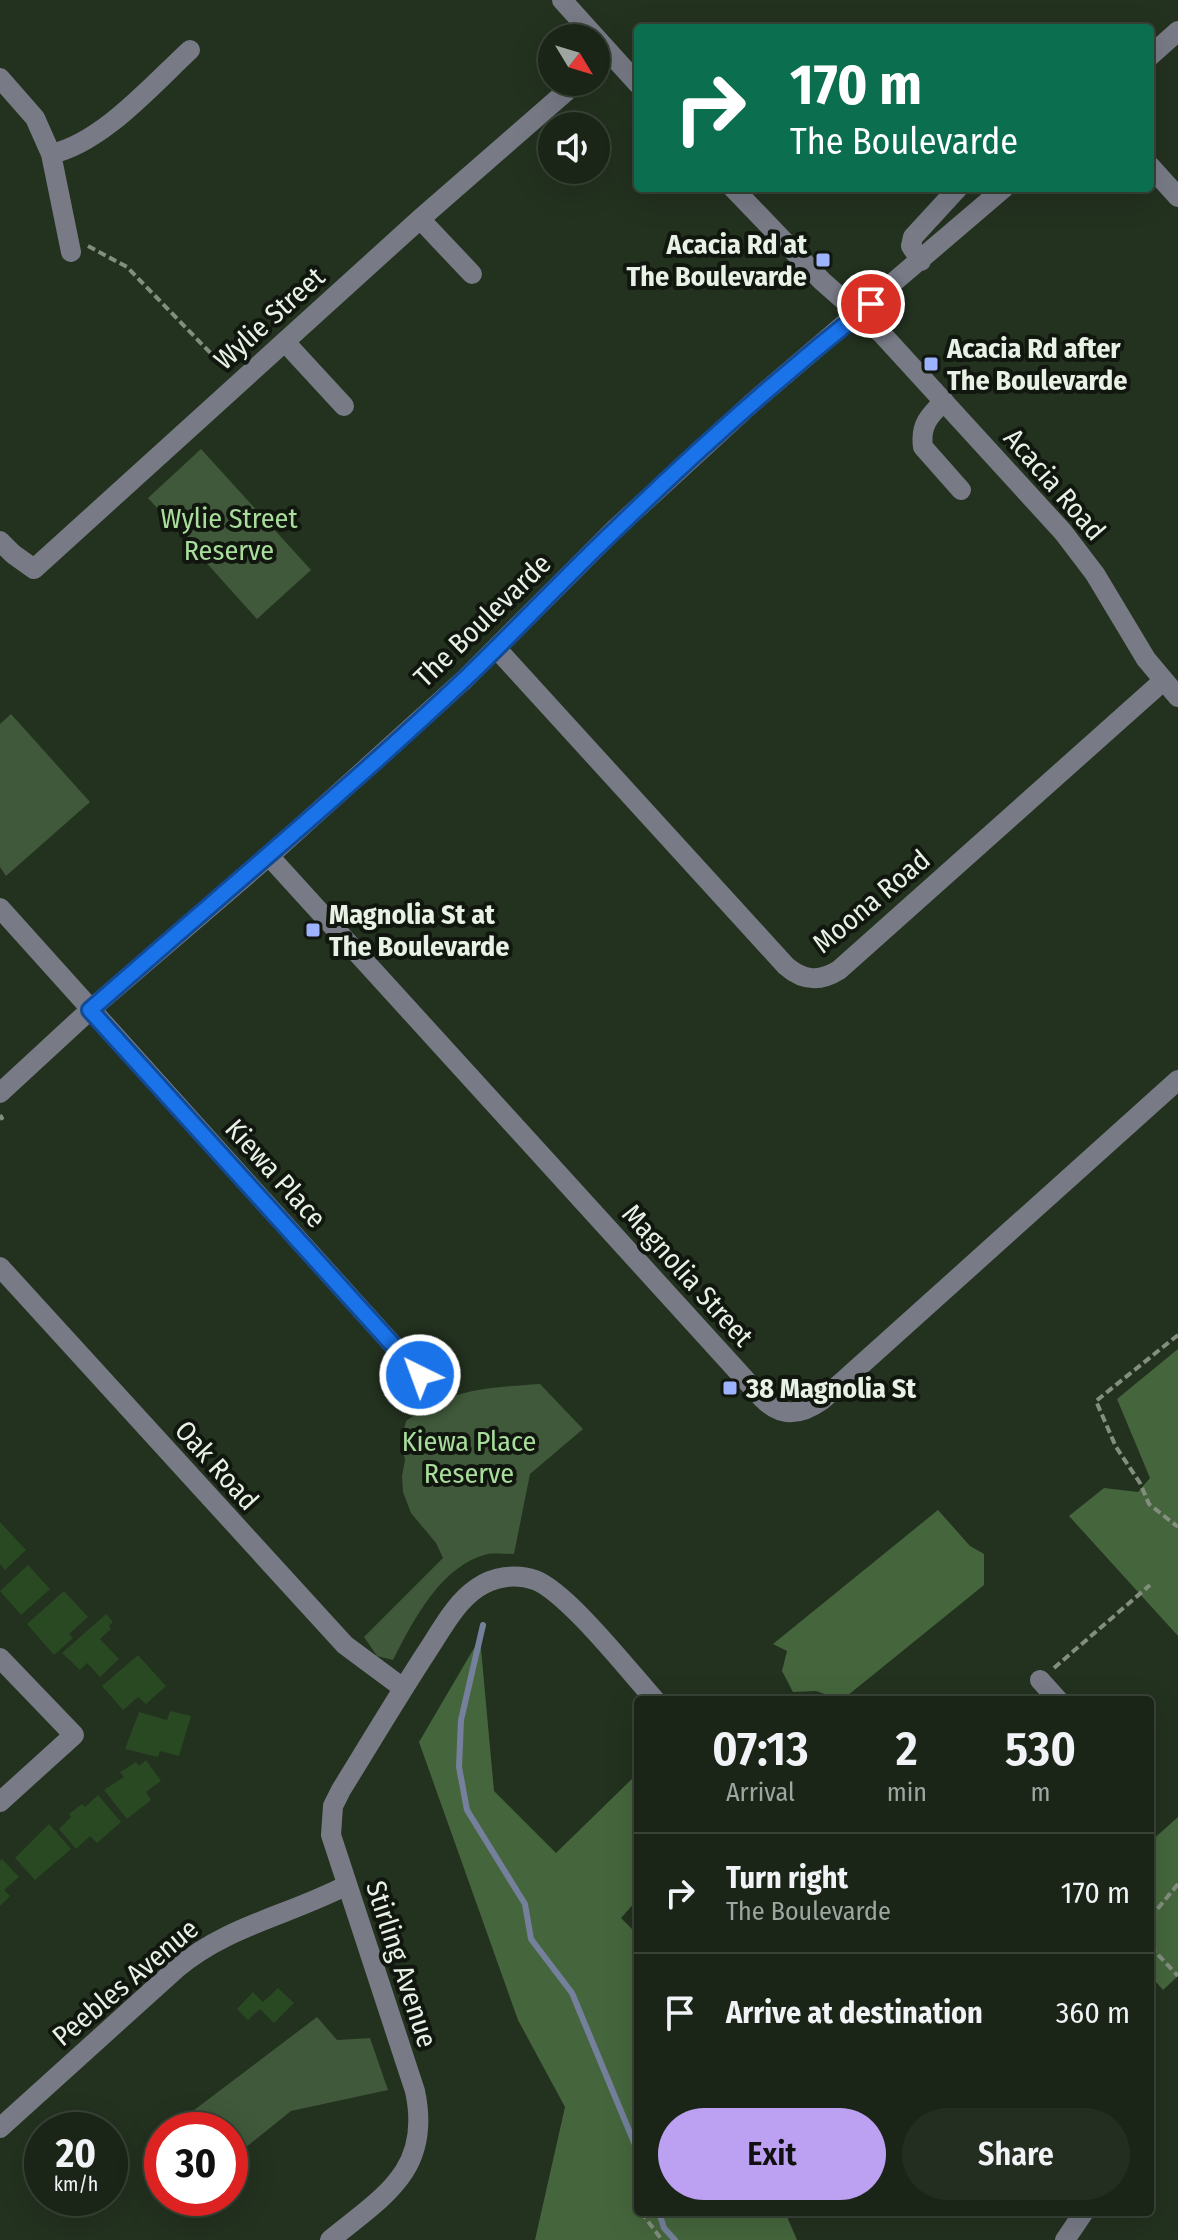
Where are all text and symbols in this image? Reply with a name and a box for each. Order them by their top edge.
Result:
north arrow [538,24,610,96]
map controls [538,24,610,184]
text: 170 m [790,52,922,119]
icon: right [658,56,762,160]
button: sound [538,112,610,184]
text: The Boulevarde [790,120,1018,164]
place label: Acacia Rd at The Boulevarde [627,228,808,293]
marker: Acacia Rd at The Boulevarde [814,251,832,269]
street label: Wylie Street [207,260,332,377]
pin [837,270,905,338]
icon: arrive [849,282,893,326]
place label: Acacia Rd after The Boulevarde [946,332,1128,397]
marker: Acacia Rd after The Boulevarde [922,355,940,373]
street label: Acacia Road [997,422,1112,547]
park label: Wylie Street Reserve [160,502,298,567]
street label: The Boulevarde [407,547,558,694]
street label: Moona Road [806,843,936,960]
place label: Magnolia St at The Boulevarde [329,898,510,963]
marker: Magnolia St at The Boulevarde [304,921,322,939]
street label: Kiewa Place [218,1112,333,1234]
street label: Magnolia Street [615,1198,761,1354]
position arrow [378,1333,462,1417]
place label: 38 Magnolia St [745,1372,917,1405]
marker: 38 Magnolia St [721,1379,739,1397]
street label: Oak Road [168,1414,265,1517]
park label: Kiewa Place Reserve [402,1425,536,1490]
text: 07:13 [712,1720,809,1778]
text: 2 [896,1720,918,1778]
text: 530 [1005,1720,1076,1778]
text: Arrival [726,1777,795,1808]
text: min [887,1777,927,1808]
text: m [1030,1777,1050,1808]
text: Turn right [726,1860,848,1896]
icon: right [658,1871,702,1915]
text: 170 m [1061,1875,1130,1911]
street label: Stirling Avenue [359,1877,444,2052]
text: The Boulevarde [726,1896,891,1927]
street label: Peebles Avenue [46,1912,205,2053]
icon: arrive [658,1991,702,2035]
text: Arrive at destination [726,1995,983,2031]
text: 360 m [1056,1995,1130,2031]
button: Exit [658,2108,886,2200]
button: Share [902,2108,1130,2200]
speed limit sign: 30 [144,2112,248,2216]
text: 20 [56,2130,96,2178]
text: km/h [54,2172,98,2196]

